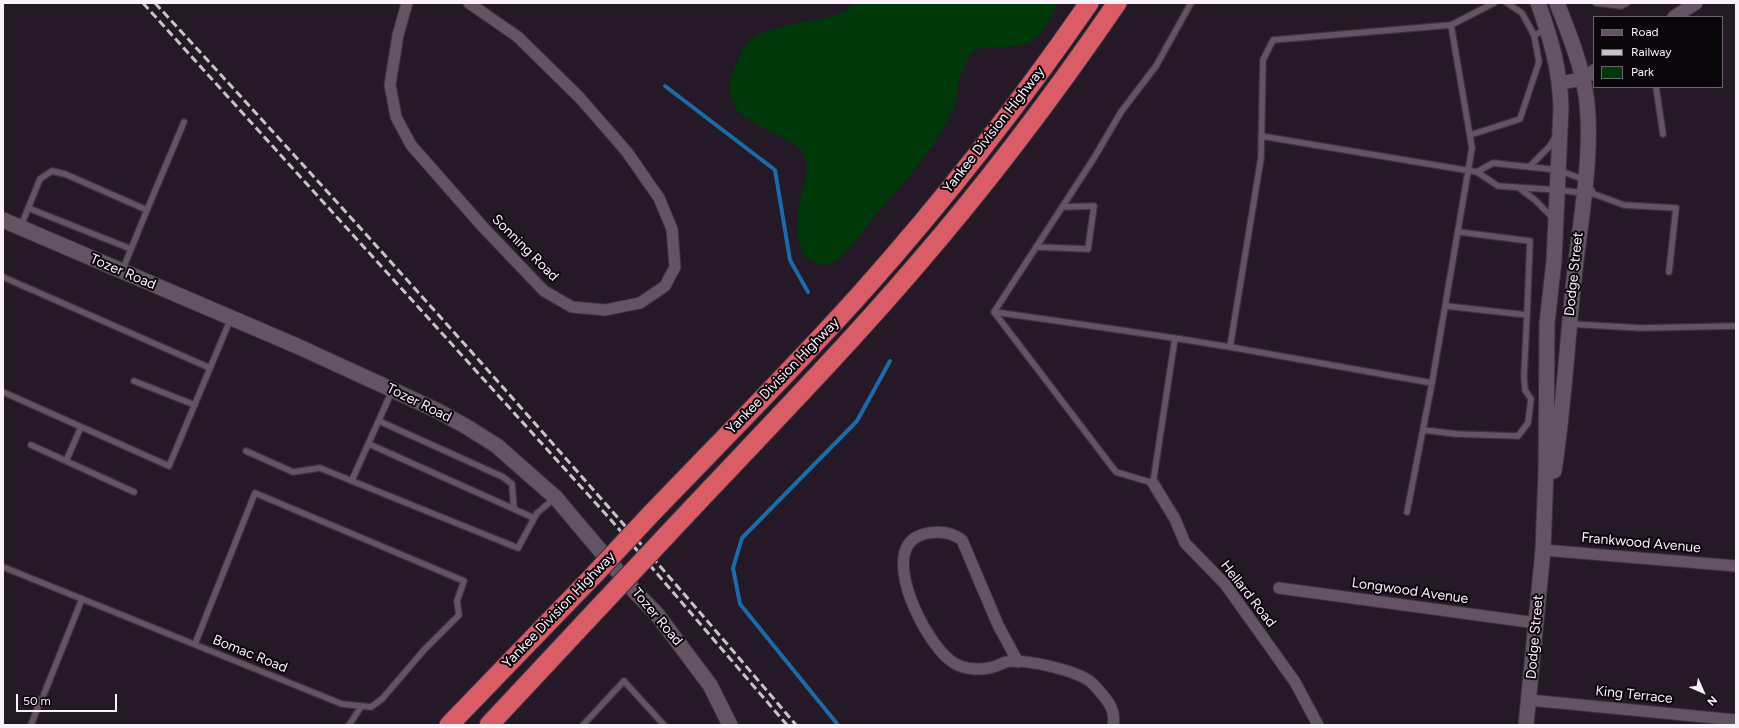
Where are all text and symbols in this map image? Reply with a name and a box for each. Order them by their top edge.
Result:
legend [1593,16,1723,88]
text: Road [1631,25,1659,39]
text: Railway [1631,45,1672,59]
street label: Yankee Division Highway [940,64,1048,196]
text: Park [1631,65,1654,79]
street label: Sonning Road [488,211,562,285]
street label: Dodge Street [1561,231,1587,317]
street label: Tozer Road [88,251,158,293]
street label: Yankee Division Highway [723,314,843,438]
street label: Tozer Road [384,380,454,426]
street label: Frankwood Avenue [1580,529,1702,557]
street label: Yankee Division Highway [499,548,619,672]
street label: Hellard Road [1217,557,1279,631]
street label: Longwood Avenue [1351,575,1469,607]
street label: Tozer Road [628,585,686,649]
street label: Dodge Street [1523,594,1547,680]
street label: Bomac Road [210,631,290,677]
north arrow [1683,672,1723,712]
street label: King Terrace [1595,683,1673,707]
scale bar [18,686,119,712]
text: N [1704,693,1719,708]
text: 50 m [23,694,51,708]

